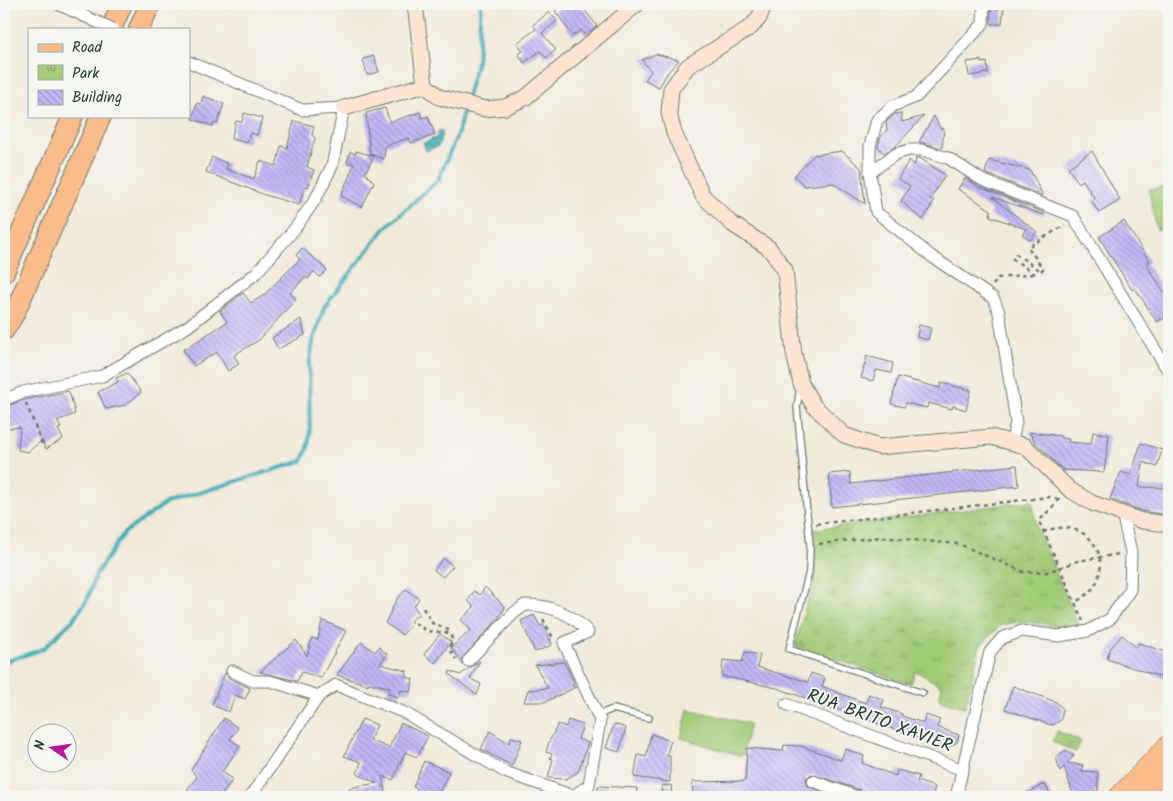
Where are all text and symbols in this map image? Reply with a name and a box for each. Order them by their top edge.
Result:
legend [28,28,190,118]
text: Road [72,36,103,60]
text: Park [72,62,100,86]
text: Building [72,86,122,110]
street label: RUA BRITO XAVIER [803,682,956,761]
north arrow [28,724,78,774]
text: N [29,738,52,752]

